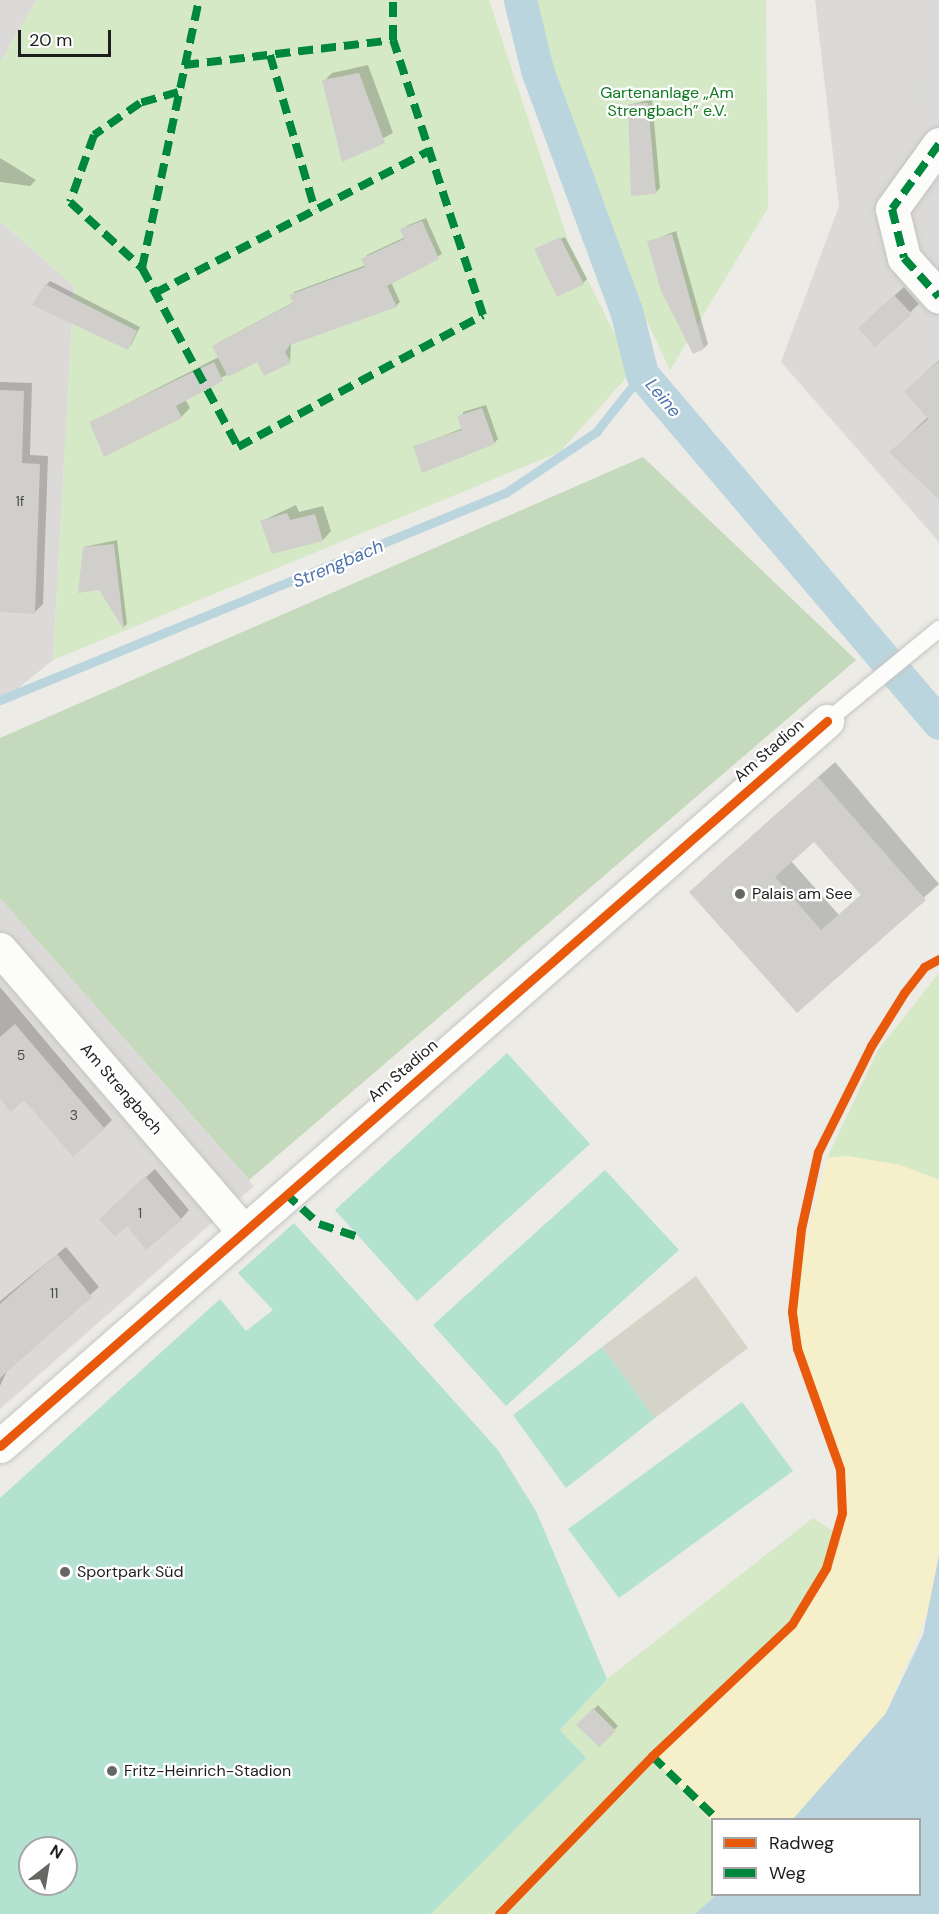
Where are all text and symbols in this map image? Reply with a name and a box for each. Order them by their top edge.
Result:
scale bar [21,18,114,56]
text: 20 m [29,28,72,52]
park label: Gartenanlage „Am Strengbach” e.V. [600,83,734,121]
water label: Leine [640,374,686,422]
house number: 1f [15,493,25,509]
water label: Strengbach [289,535,387,593]
street label: Am Stadion [730,716,808,786]
place label: Palais am See [752,884,853,904]
marker: Palais am See [733,887,747,901]
street label: Am Stadion [364,1036,442,1106]
street label: Am Strengbach [76,1039,166,1139]
house number: 5 [17,1047,25,1063]
house number: 3 [70,1107,78,1123]
house number: 1 [138,1205,142,1221]
house number: 11 [50,1285,58,1301]
place label: Sportpark Süd [77,1562,183,1582]
marker: Sportpark Süd [58,1565,72,1579]
place label: Fritz-Heinrich-Stadion [124,1761,291,1781]
marker: Fritz-Heinrich-Stadion [105,1764,119,1778]
legend [711,1818,921,1896]
text: Radweg [769,1831,834,1855]
north arrow [18,1836,78,1896]
text: N [46,1840,67,1864]
text: Weg [769,1861,806,1885]

